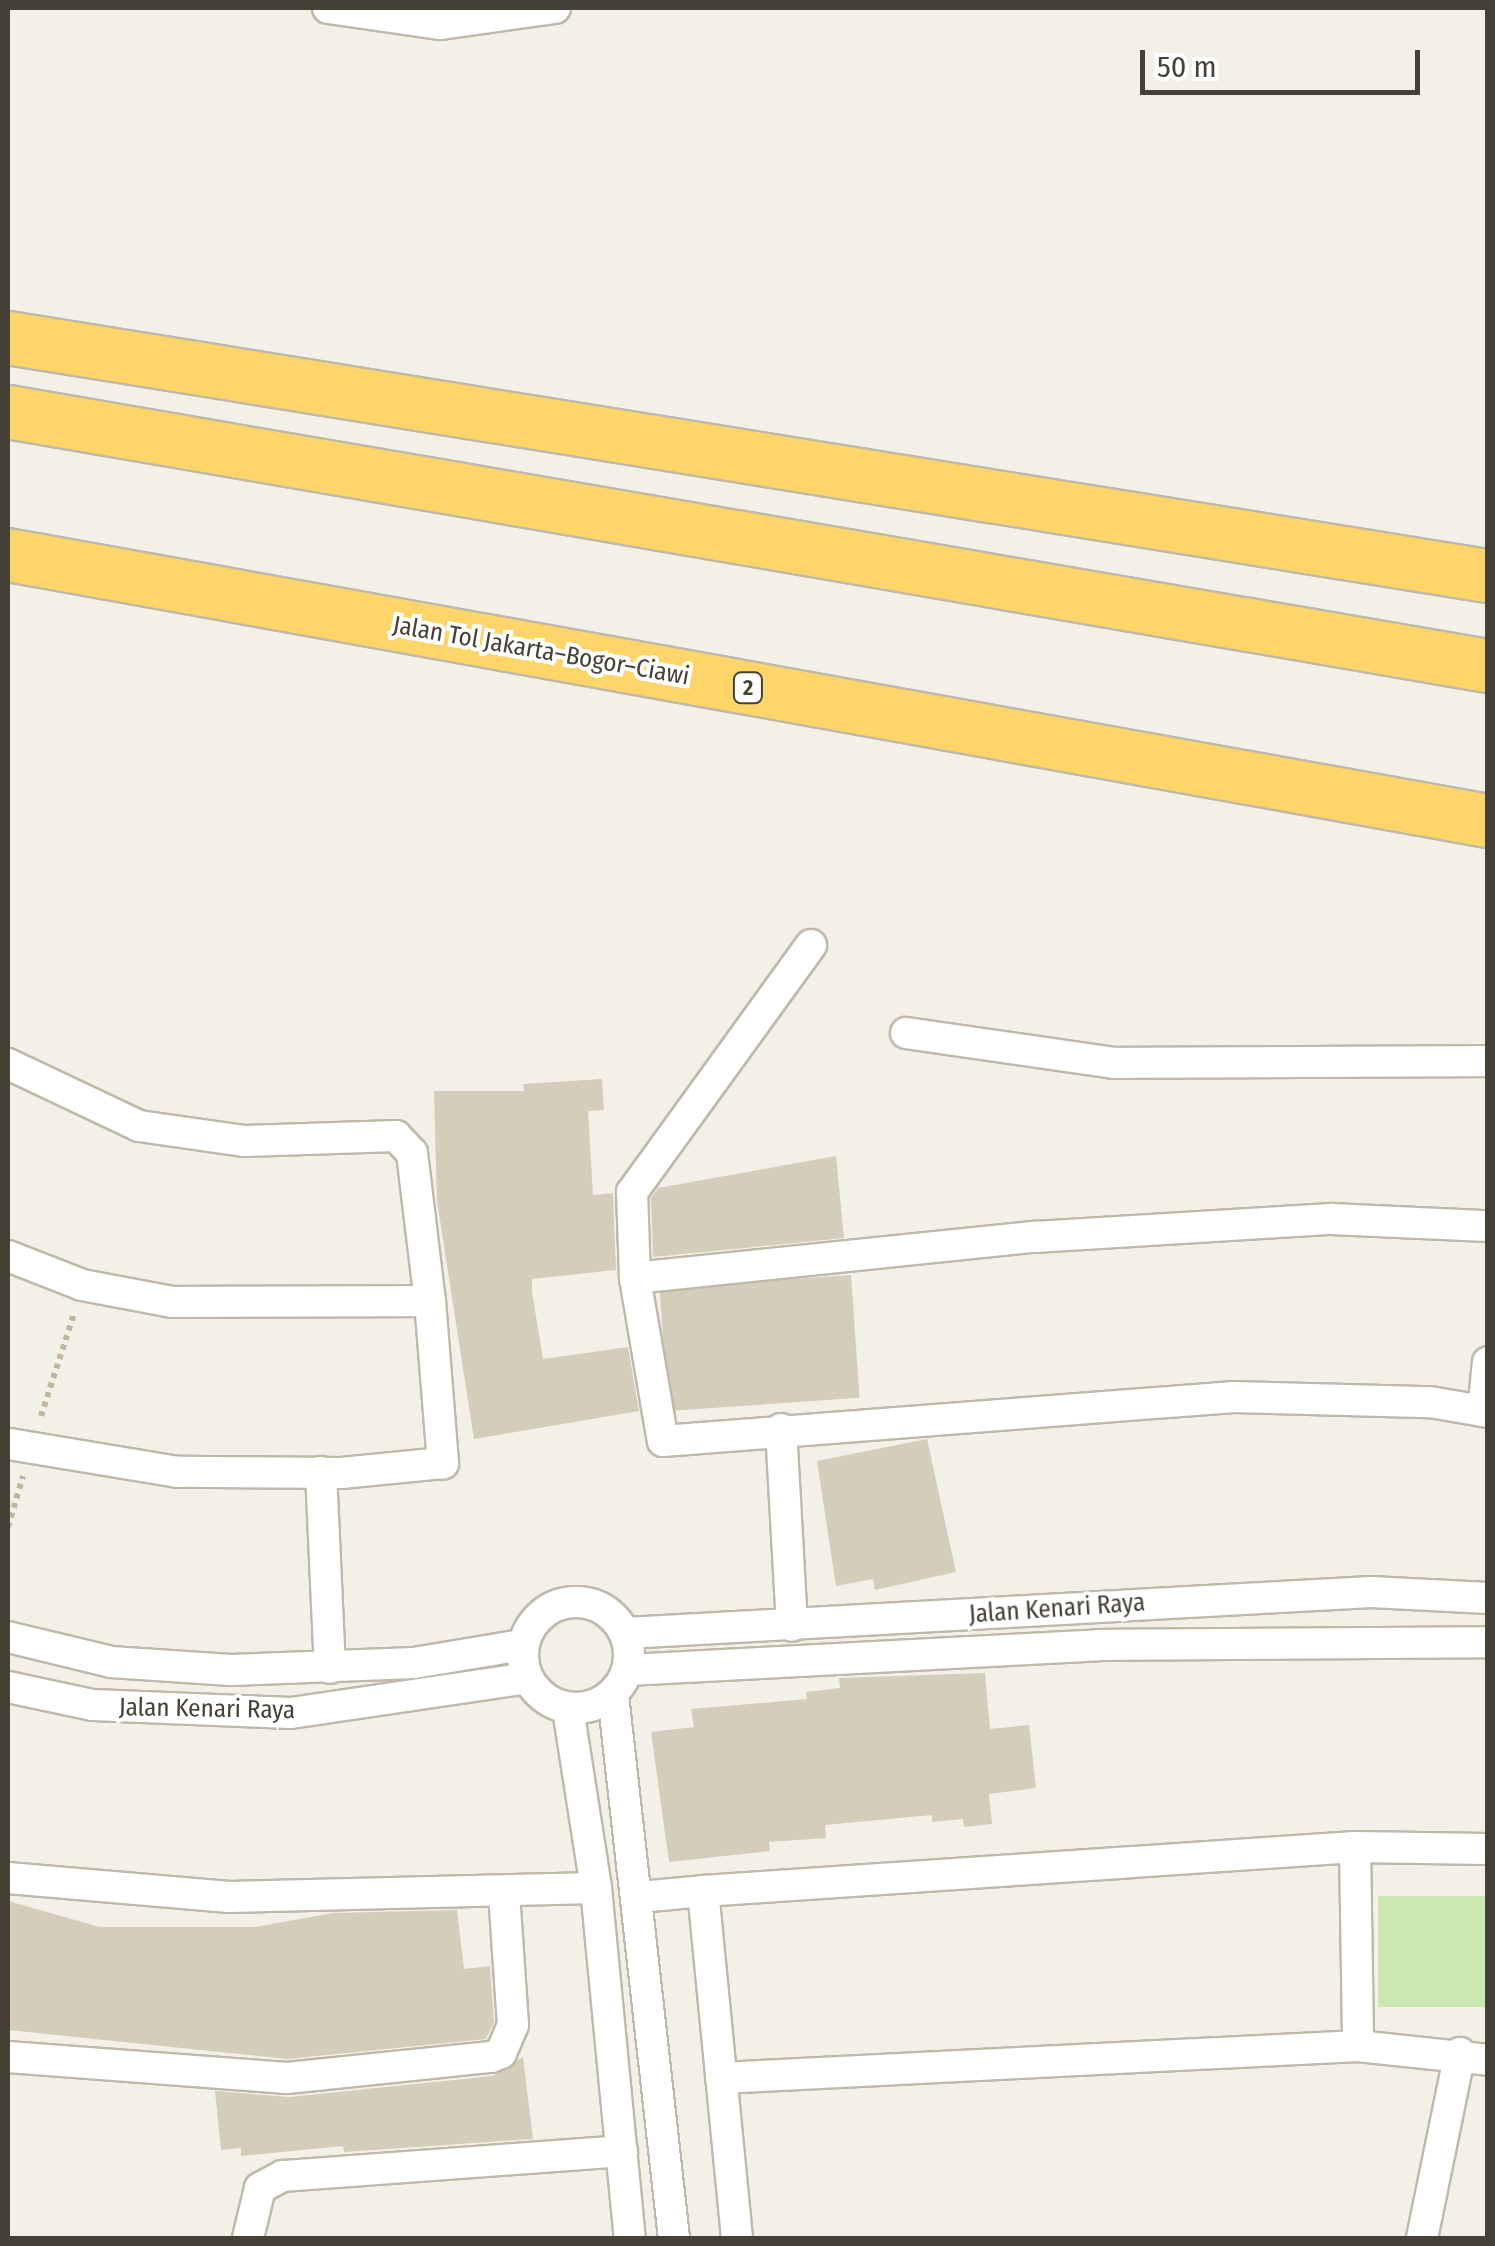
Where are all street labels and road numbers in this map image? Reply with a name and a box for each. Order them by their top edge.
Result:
street label: Jalan Tol Jakarta–Bogor–Ciawi [390,610,692,692]
road number: 2 [730,671,766,705]
street label: Jalan Kenari Raya [968,1588,1146,1630]
street label: Jalan Kenari Raya [119,1692,295,1726]

